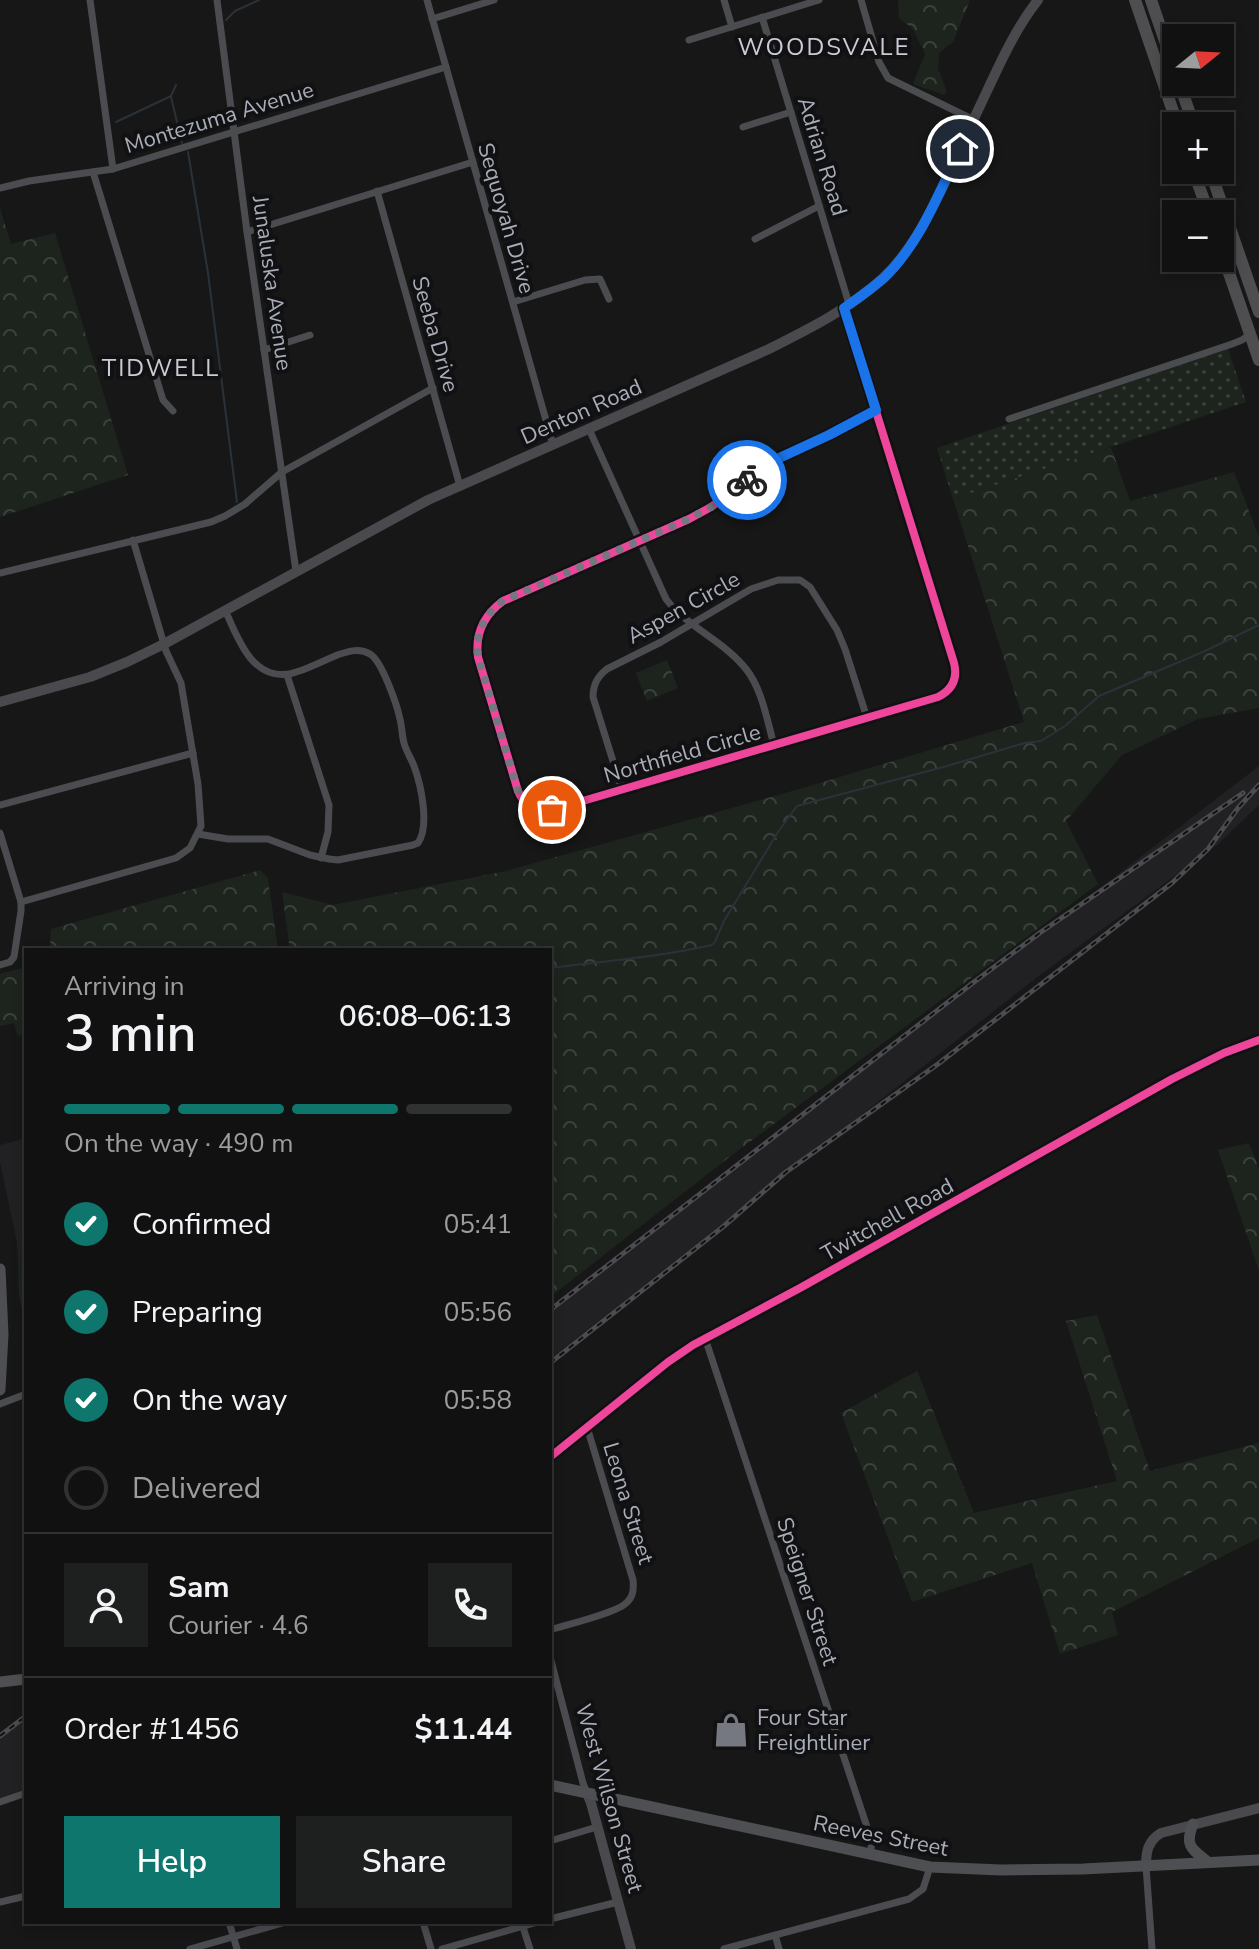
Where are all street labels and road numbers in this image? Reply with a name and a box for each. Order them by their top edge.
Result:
street label: Montezuma Avenue [121,75,318,161]
street label: Adrian Road [790,93,854,219]
street label: Sequoyah Drive [470,139,542,297]
street label: Junaluska Avenue [245,193,299,372]
street label: Seeba Drive [404,273,466,396]
street label: Denton Road [516,372,647,452]
street label: Aspen Circle [622,564,745,651]
street label: Northfield Circle [600,717,764,791]
street label: Twitchell Road [816,1171,959,1269]
street label: Leona Street [595,1439,661,1568]
street label: Speigner Street [769,1514,845,1669]
street label: West Wilson Street [568,1700,650,1897]
street label: Reeves Street [811,1808,951,1864]

